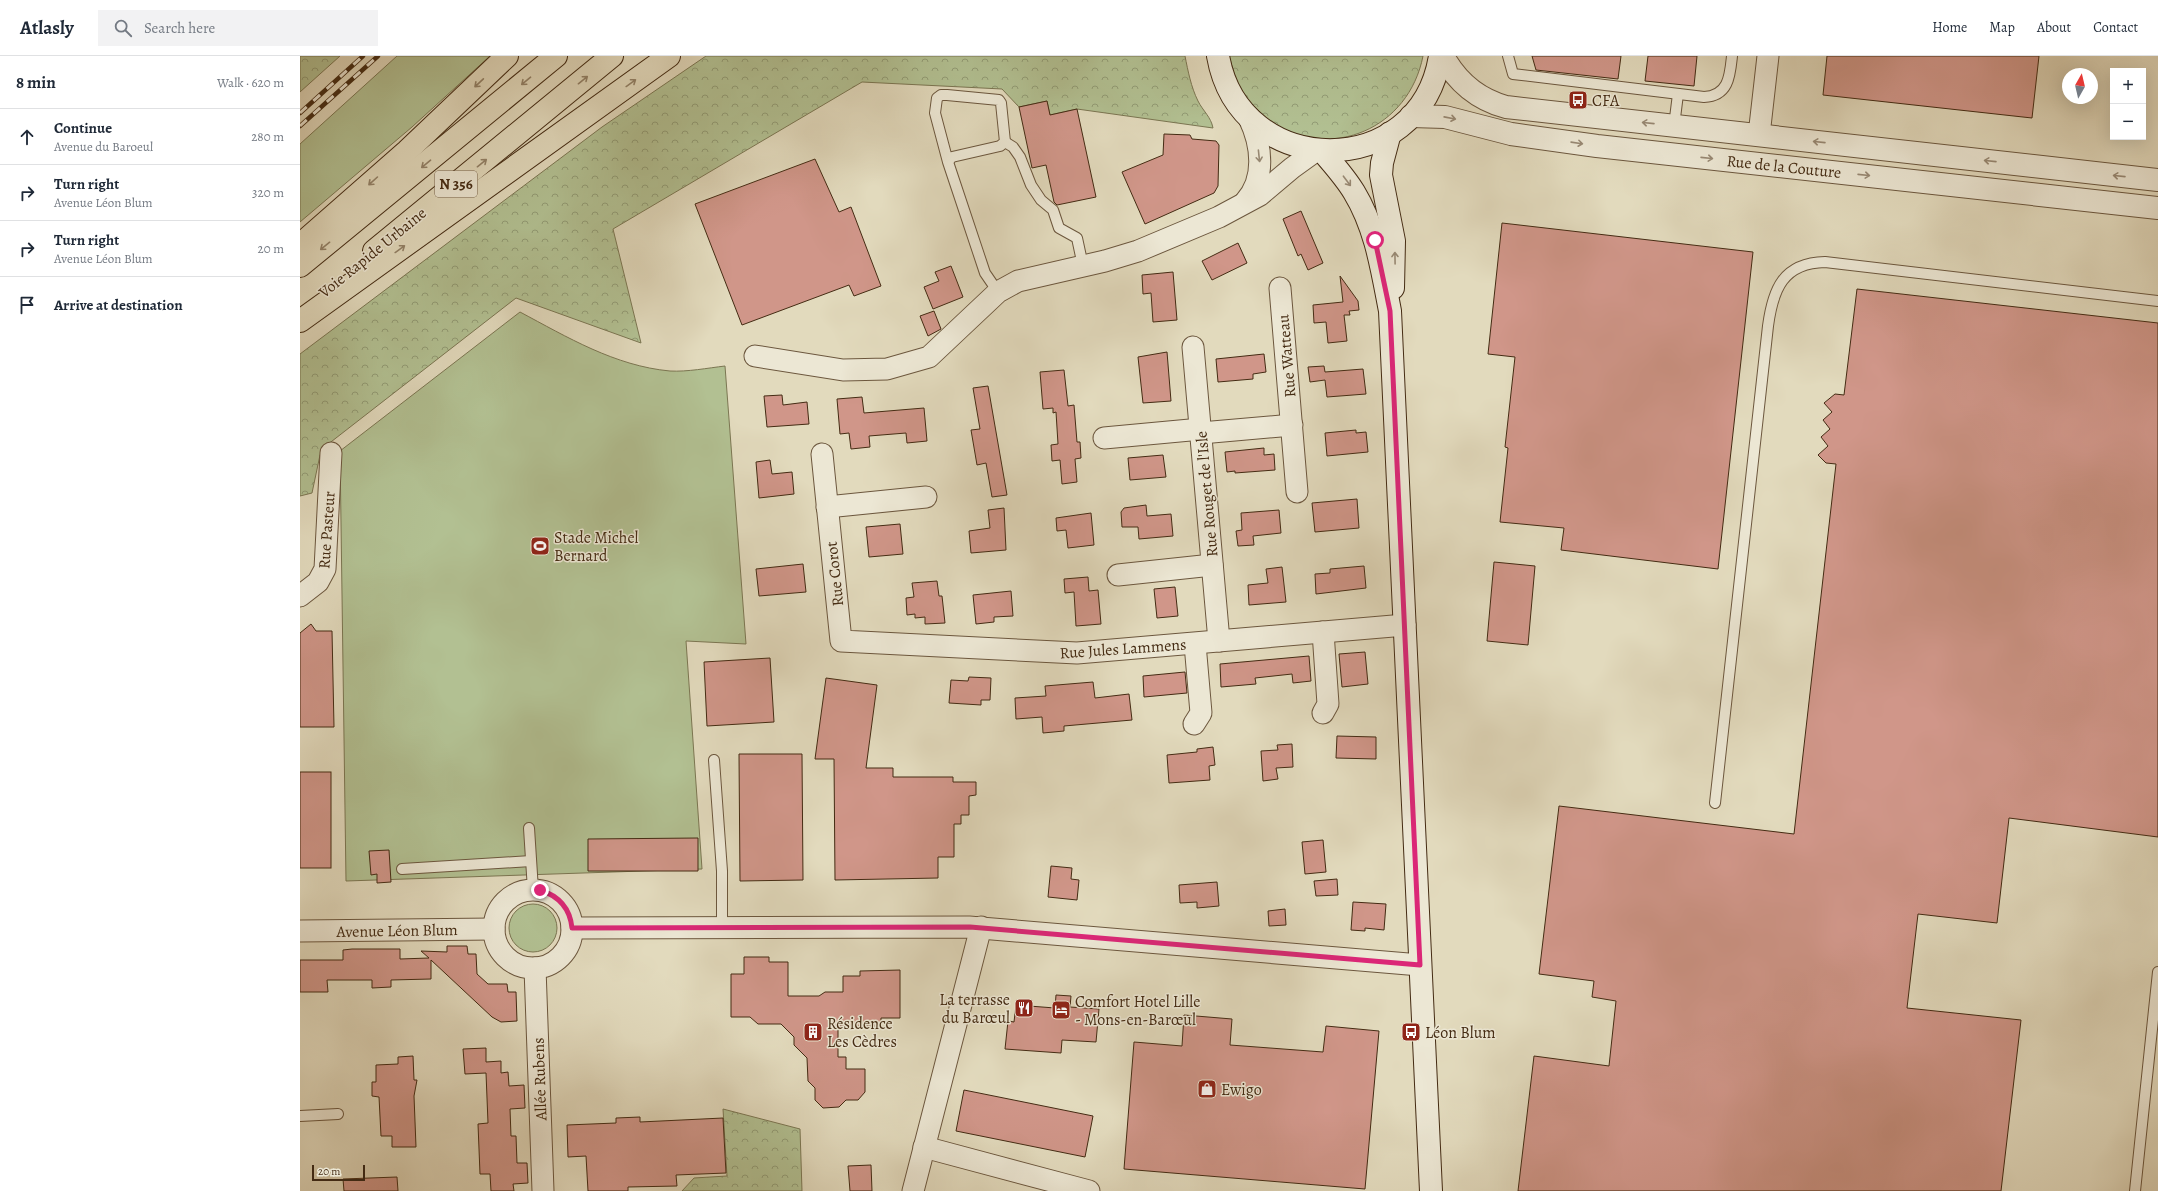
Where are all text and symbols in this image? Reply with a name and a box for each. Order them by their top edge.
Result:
search box [98,10,378,46]
text: Atlasly [20,15,74,41]
icon: search [112,17,134,39]
text: Search here [144,18,215,38]
text: Home [1932,18,1967,37]
text: Map [1989,18,2015,37]
text: About [2037,18,2071,37]
text: Contact [2093,18,2138,37]
north arrow [2062,68,2098,104]
map controls [2110,68,2146,140]
button: + [2110,68,2146,104]
text: 8 min [16,71,56,94]
text: Walk · 620 m [217,74,284,91]
one-way arrow [521,76,532,85]
one-way arrow [577,76,588,85]
one-way arrow [474,78,484,88]
one-way arrow [625,79,636,87]
bus stop icon: CFA [1567,89,1589,111]
place label: CFA [1592,90,1620,112]
button: − [2110,104,2146,140]
one-way arrow [1443,114,1456,122]
text: Continue [54,118,112,138]
one-way arrow [1642,119,1655,127]
icon: ahead [16,126,38,148]
text: 280 m [251,128,284,145]
text: Avenue du Baroeul [54,138,153,155]
one-way arrow [1813,138,1826,146]
one-way arrow [1570,139,1583,147]
one-way arrow [1255,149,1263,162]
street label: Rue de la Couture [1725,150,1842,184]
one-way arrow [1700,154,1713,162]
one-way arrow [477,158,488,167]
one-way arrow [1984,158,1997,165]
one-way arrow [420,159,431,168]
road number: N 356 [435,171,477,197]
one-way arrow [1857,171,1870,179]
one-way arrow [2113,172,2126,180]
text: Turn right [54,174,119,194]
one-way arrow [369,176,379,185]
one-way arrow [1342,176,1351,187]
icon: right [16,182,38,204]
text: 320 m [252,184,284,201]
text: Avenue Léon Blum [54,194,153,211]
street label: Voie Rapide Urbaine [313,202,431,304]
text: Turn right [54,230,119,250]
route start [1366,231,1384,249]
icon: right [16,238,38,260]
text: 20 m [258,240,284,257]
one-way arrow [320,241,331,250]
one-way arrow [394,245,405,253]
text: Avenue Léon Blum [54,250,153,267]
one-way arrow [1391,252,1398,265]
icon: arrive [16,294,38,316]
text: Arrive at destination [54,295,183,315]
street label: Rue Watteau [1272,313,1302,398]
street label: Rue Rouget de l'Isle [1191,430,1223,558]
street label: Rue Pasteur [313,490,341,570]
place label: Stade Michel Bernard [554,527,639,567]
sports icon: Stade Michel Bernard [529,535,551,557]
street label: Rue Corot [821,540,849,607]
street label: Rue Jules Lammens [1059,634,1187,664]
route end [531,881,549,899]
street label: Avenue Léon Blum [335,919,458,943]
place label: La terrasse du Barœul [939,989,1010,1029]
place label: Comfort Hotel Lille - Mons-en-Barœul [1075,991,1200,1031]
restaurant icon: La terrasse du Barœul [1013,997,1035,1019]
hotel icon: Comfort Hotel Lille - Mons-en-Barœul [1050,999,1072,1021]
place label: Résidence Les Cèdres [827,1013,897,1053]
building icon: Résidence Les Cèdres [802,1021,824,1043]
bus stop icon: Léon Blum [1400,1021,1422,1043]
place label: Léon Blum [1425,1022,1496,1044]
street label: Allée Rubens [528,1037,552,1122]
shop icon: Ewigo [1196,1078,1218,1100]
place label: Ewigo [1221,1079,1262,1101]
scale bar [312,1163,365,1182]
text: 20 m [318,1164,340,1179]

